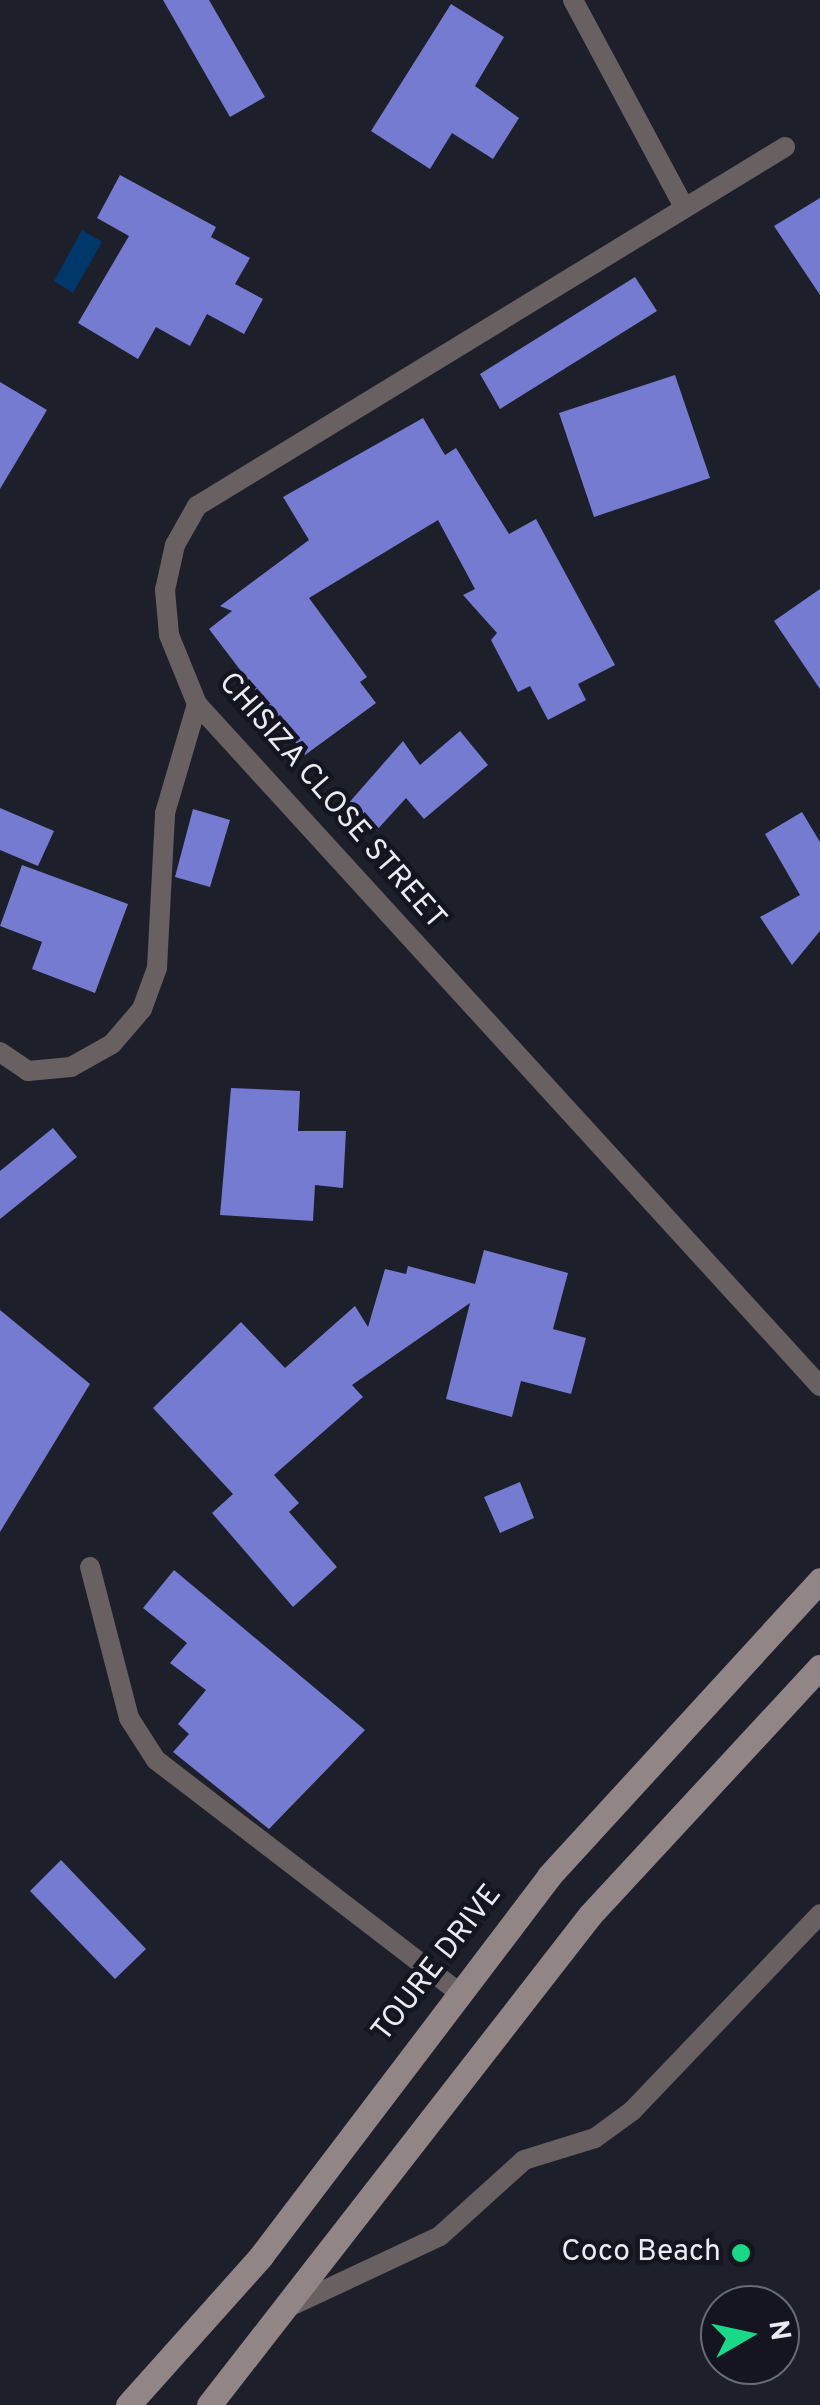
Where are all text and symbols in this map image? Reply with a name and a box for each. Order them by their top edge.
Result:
street label: CHISIZA CLOSE STREET [209,666,453,938]
street label: TOURE DRIVE [366,1878,510,2050]
place label: Coco Beach [561,2235,721,2271]
marker: Coco Beach [730,2242,752,2264]
north arrow [700,2285,800,2385]
text: N [758,2318,797,2343]

